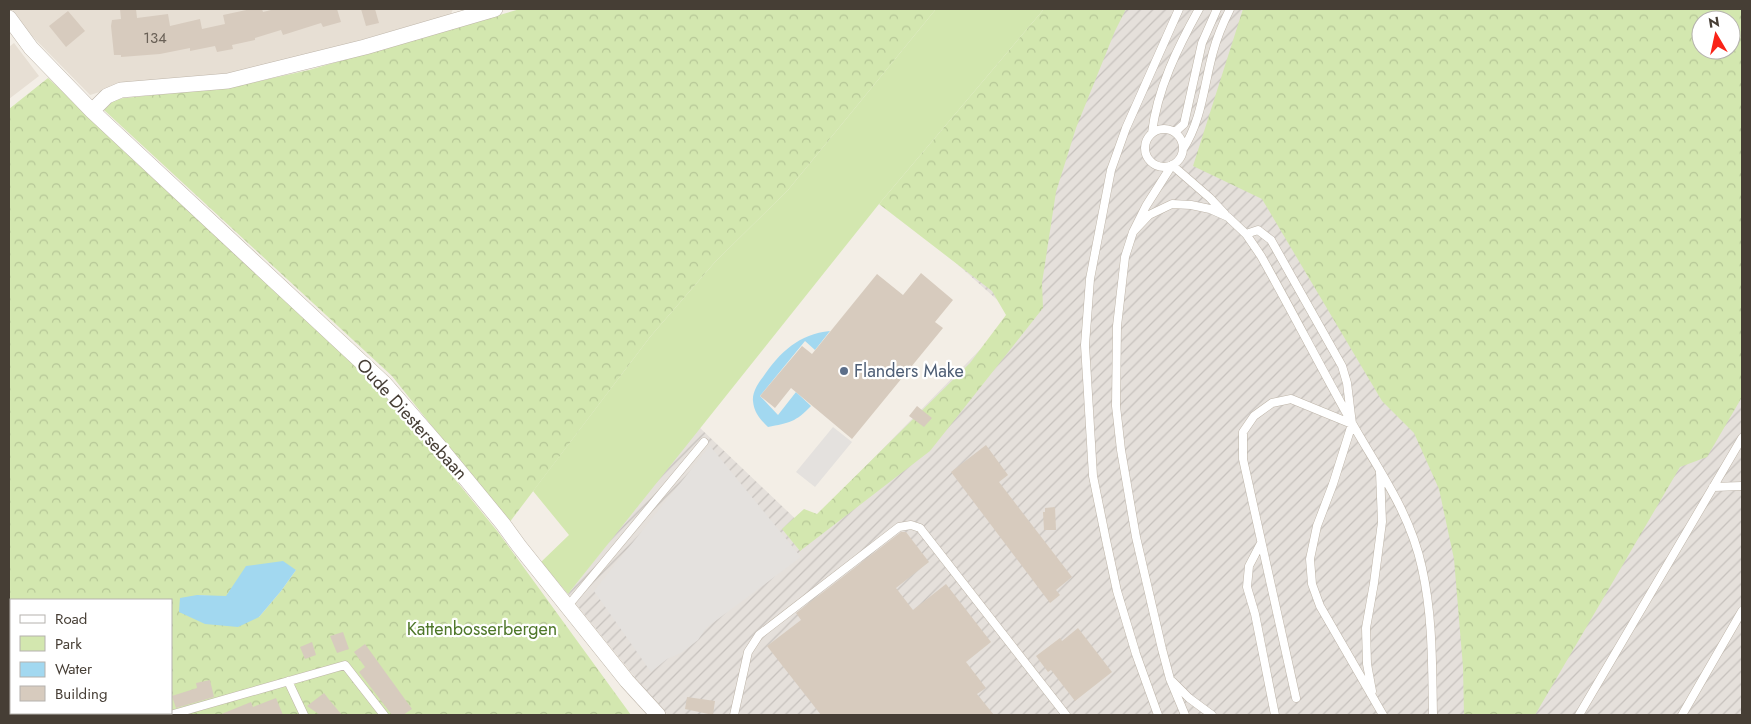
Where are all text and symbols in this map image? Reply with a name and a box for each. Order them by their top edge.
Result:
north arrow [1691,10,1741,60]
text: N [1707,11,1721,33]
house number: 134 [143,27,167,49]
street label: Oude Diestersebaan [350,353,474,485]
place label: Flanders Make [854,358,964,384]
marker: Flanders Make [838,365,850,377]
legend [10,599,172,714]
text: Road [55,608,87,630]
park label: Kattenbosserbergen [407,616,557,642]
text: Park [55,633,82,655]
text: Water [55,658,93,680]
text: Building [55,683,107,705]

